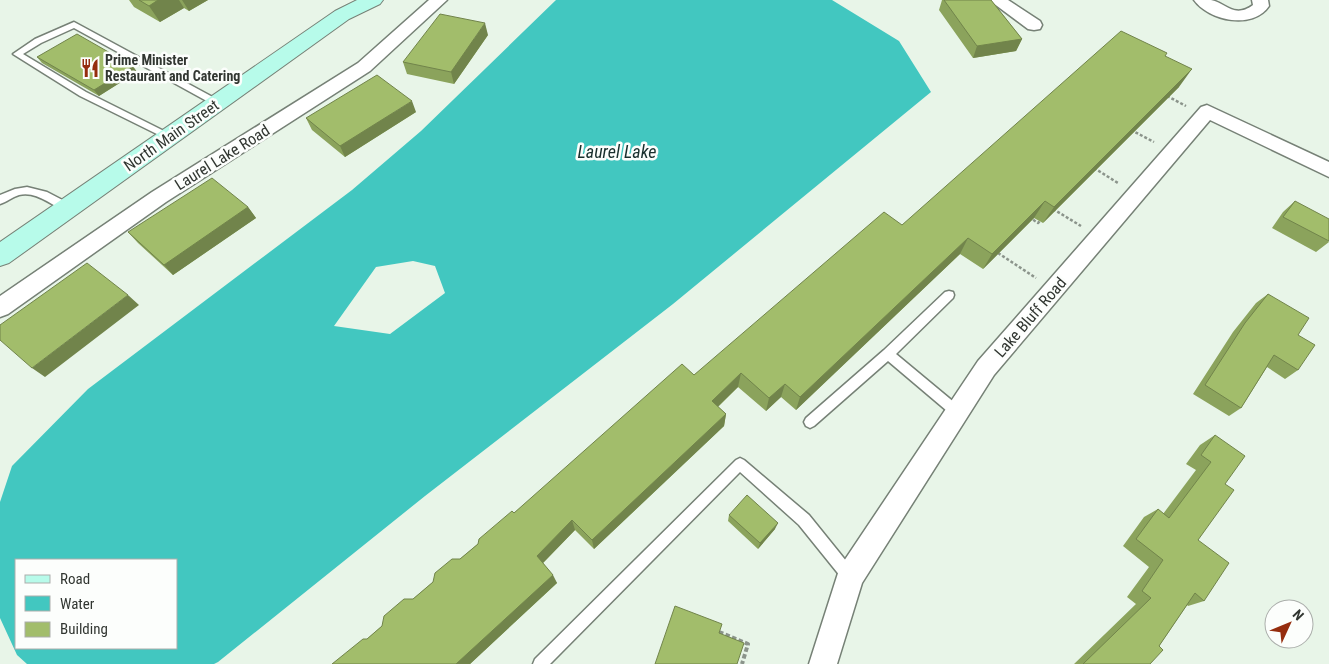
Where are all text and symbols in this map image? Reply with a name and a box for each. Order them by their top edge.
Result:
place label: Prime Minister Restaurant and Catering [105,52,240,84]
restaurant icon: Prime Minister Restaurant and Catering [79,57,101,79]
street label: North Main Street [120,95,223,175]
street label: Laurel Lake Road [171,121,273,194]
water label: Laurel Lake [577,141,657,162]
street label: Lake Bluff Road [991,274,1070,361]
legend [15,559,178,649]
text: Road [60,570,90,588]
text: Water [60,595,95,613]
north arrow [1264,599,1314,649]
text: N [1290,606,1307,624]
text: Building [60,620,108,638]

